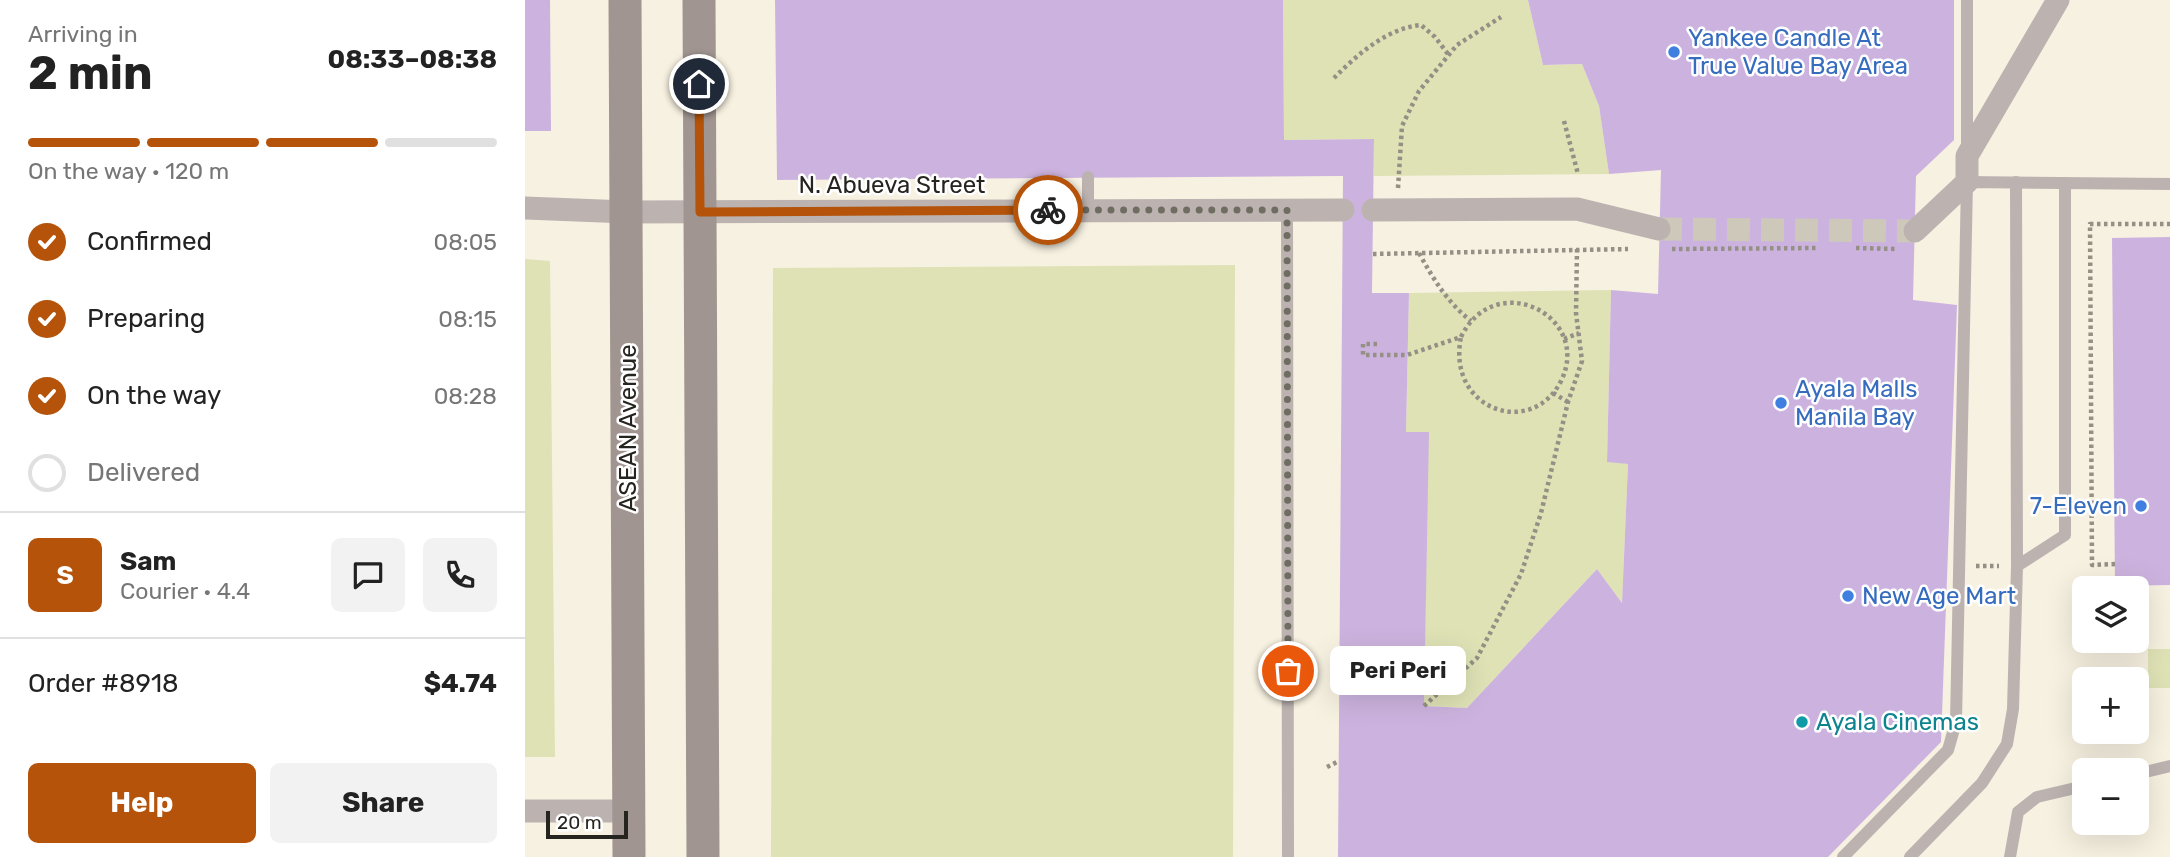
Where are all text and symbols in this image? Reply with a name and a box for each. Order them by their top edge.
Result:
text: Arriving in [28,20,138,48]
place label: Yankee Candle At True Value Bay Area [1688,24,1908,80]
text: 08:33–08:38 [328,44,497,75]
marker: Yankee Candle At True Value Bay Area [1666,44,1682,60]
text: 2 min [28,46,153,101]
pin [669,54,729,114]
icon: home [680,65,718,103]
text: On the way · 120 m [28,157,229,185]
street label: N. Abueva Street [799,171,985,199]
courier [1013,175,1083,245]
icon: bike [1029,191,1067,229]
icon: check [28,223,66,261]
text: Confirmed [87,226,212,257]
text: 08:05 [434,228,497,256]
icon: check [28,300,66,338]
text: Preparing [87,303,205,334]
text: 08:15 [438,305,497,333]
street label: ASEAN Avenue [614,344,642,512]
place label: Ayala Malls Manila Bay [1795,375,1918,431]
icon: check [28,377,66,415]
text: On the way [87,380,221,411]
text: 08:28 [434,382,497,410]
marker: Ayala Malls Manila Bay [1773,395,1789,411]
text: Delivered [87,457,200,488]
place label: 7-Eleven [2030,492,2127,520]
marker: 7-Eleven [2133,498,2149,514]
button: chat [331,538,405,612]
button: phone [423,538,497,612]
text: Sam [120,546,176,577]
text: S [56,560,74,591]
map controls [2072,576,2149,835]
button: layers [2072,576,2149,653]
text: Courier · 4.4 [120,577,250,605]
place label: New Age Mart [1862,582,2016,610]
marker: New Age Mart [1840,588,1856,604]
pin [1258,641,1318,701]
callout: Peri Peri [1330,646,1467,696]
icon: bag [1269,652,1307,690]
text: Peri Peri [1349,656,1447,684]
button: + [2072,667,2149,744]
text: Order #8918 [28,668,179,699]
text: $4.74 [424,668,497,699]
place label: Ayala Cinemas [1816,708,1979,736]
marker: Ayala Cinemas [1794,714,1810,730]
button: − [2072,758,2149,835]
button: Help [28,763,256,843]
button: Share [270,763,497,843]
scale bar [546,808,628,840]
text: 20 m [557,811,602,834]

